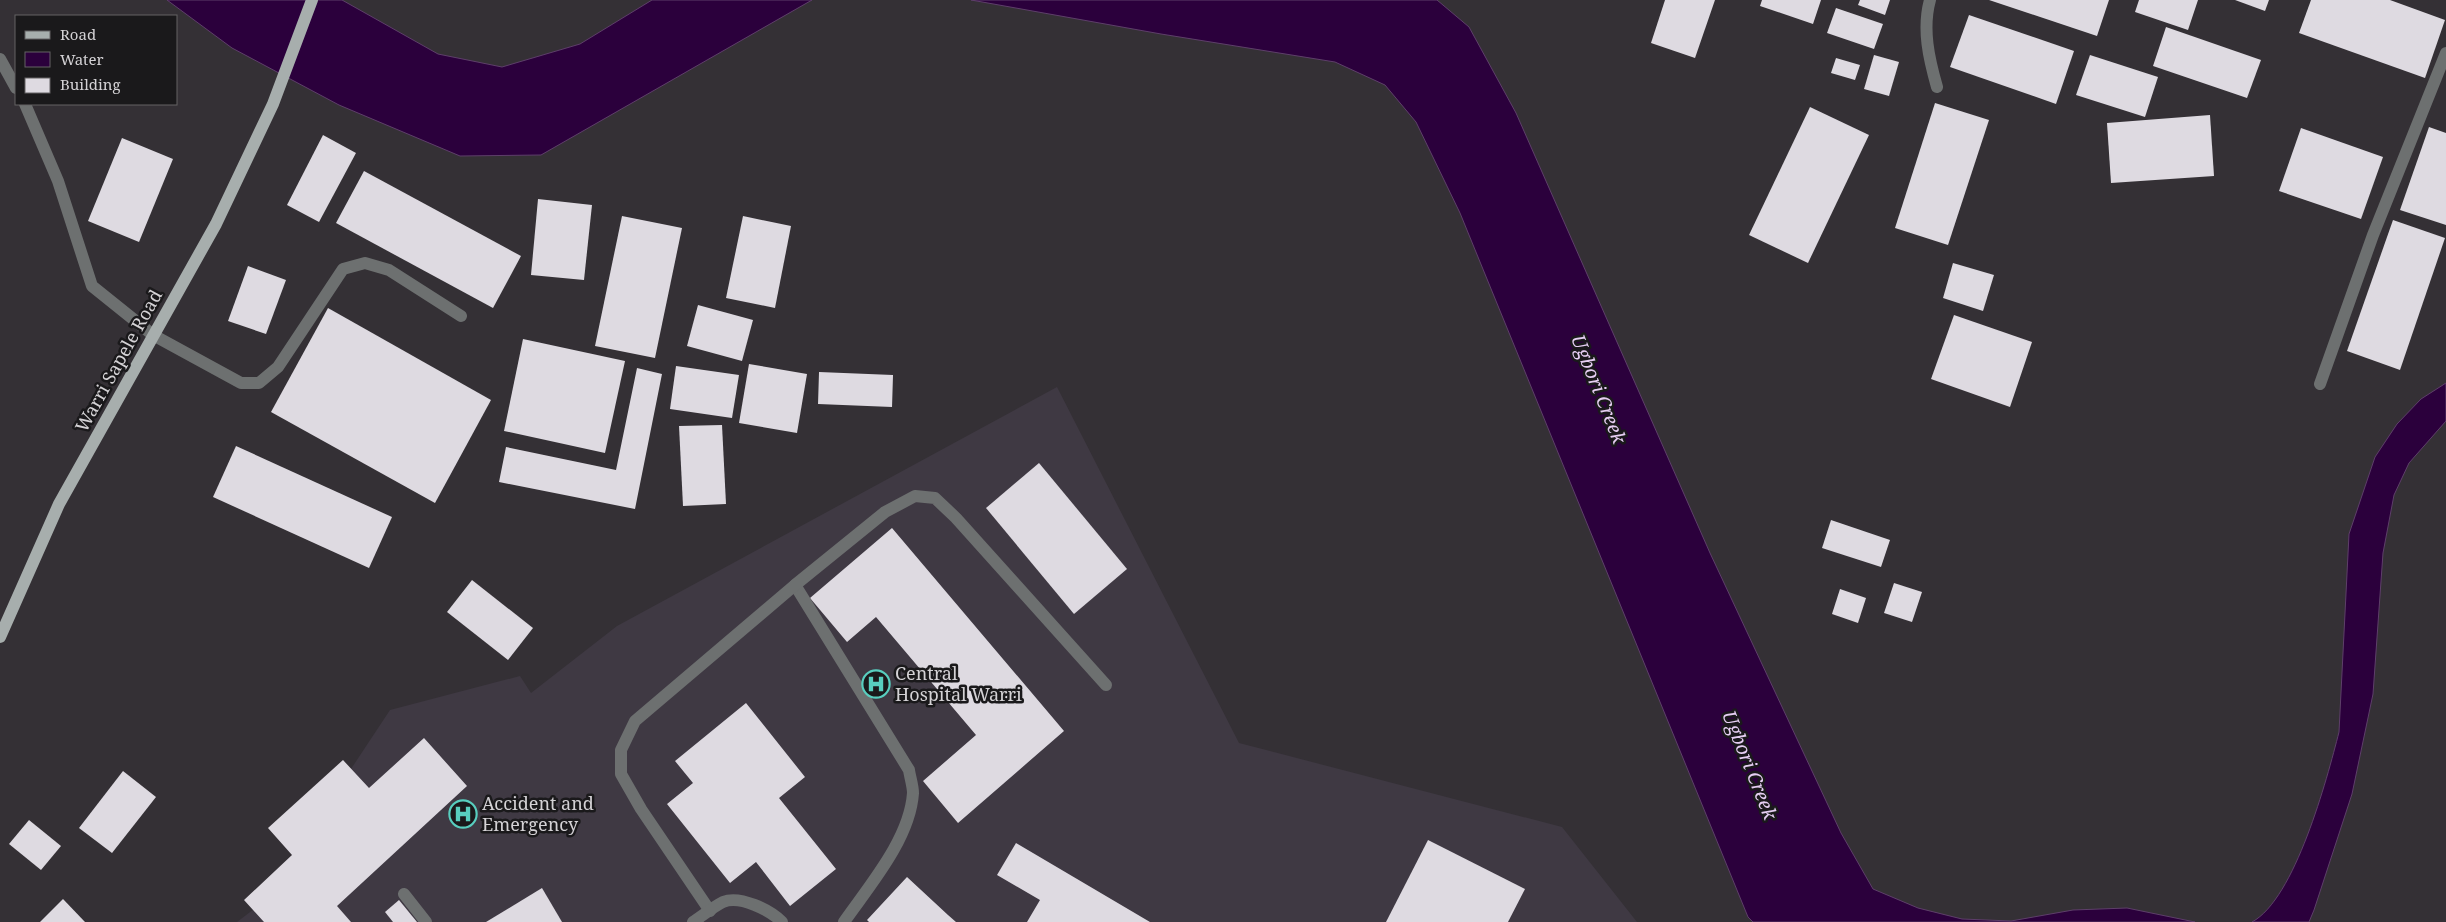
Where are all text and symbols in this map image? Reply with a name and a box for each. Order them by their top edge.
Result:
legend [15,15,178,105]
text: Road [60,24,96,44]
text: Water [60,49,103,69]
text: Building [60,74,121,94]
street label: Warri Sapele Road [69,285,167,436]
water label: Ugbori Creek [1565,331,1633,449]
place label: Central Hospital Warri [895,661,1022,706]
hospital icon: Central Hospital Warri [861,669,891,699]
water label: Ugbori Creek [1716,707,1784,825]
place label: Accident and Emergency [482,791,594,836]
hospital icon: Accident and Emergency [448,799,478,829]

